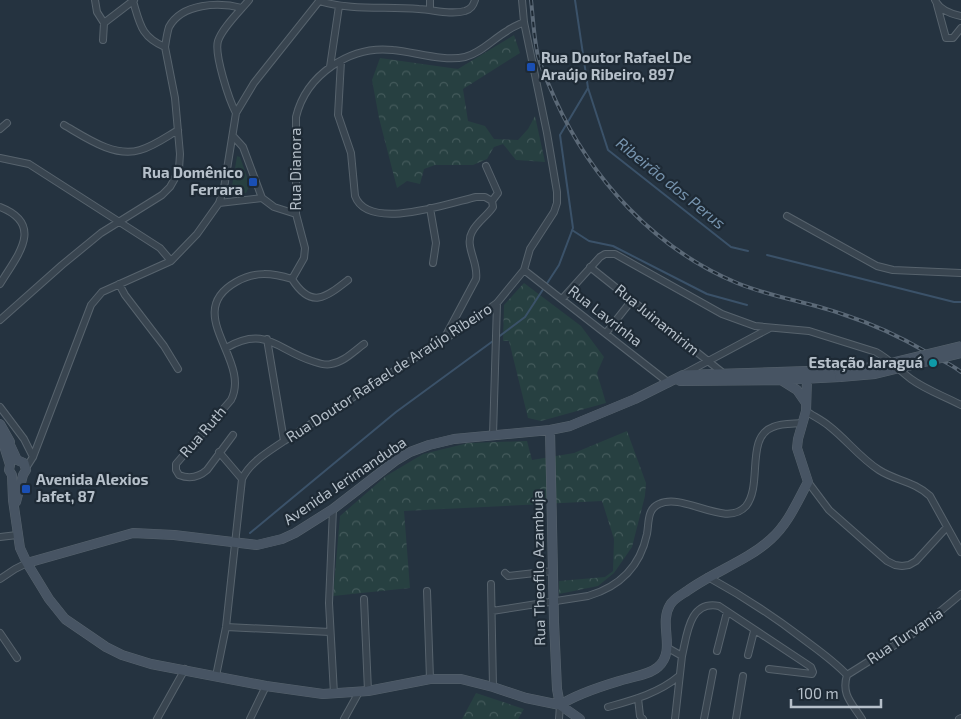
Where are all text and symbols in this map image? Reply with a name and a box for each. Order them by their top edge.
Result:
place label: Rua Doutor Rafael De Araújo Ribeiro, 897 [541,48,692,83]
marker: Rua Doutor Rafael De Araújo Ribeiro, 897 [525,61,537,73]
street label: Rua Dianora [286,128,304,210]
water label: Ribeirão dos Perus [613,133,730,232]
place label: Rua Domênico Ferrara [142,163,243,198]
marker: Rua Domênico Ferrara [247,176,259,188]
street label: Rua Juinamirim [612,280,703,359]
street label: Rua Lavrinha [565,281,646,350]
street label: Rua Doutor Rafael de Araújo Ribeiro [282,299,495,446]
place label: Estação Jaraguá [808,353,923,373]
marker: Estação Jaraguá [927,357,939,369]
street label: Rua Ruth [175,402,229,461]
street label: Avenida Jerimanduba [280,432,409,528]
place label: Avenida Alexios Jafet, 87 [36,470,148,505]
marker: Avenida Alexios Jafet, 87 [20,483,32,495]
street label: Rua Theofilo Azambuja [528,490,549,646]
street label: Rua Turvania [863,603,946,667]
scale bar [791,676,881,708]
text: 100 m [798,684,839,702]

